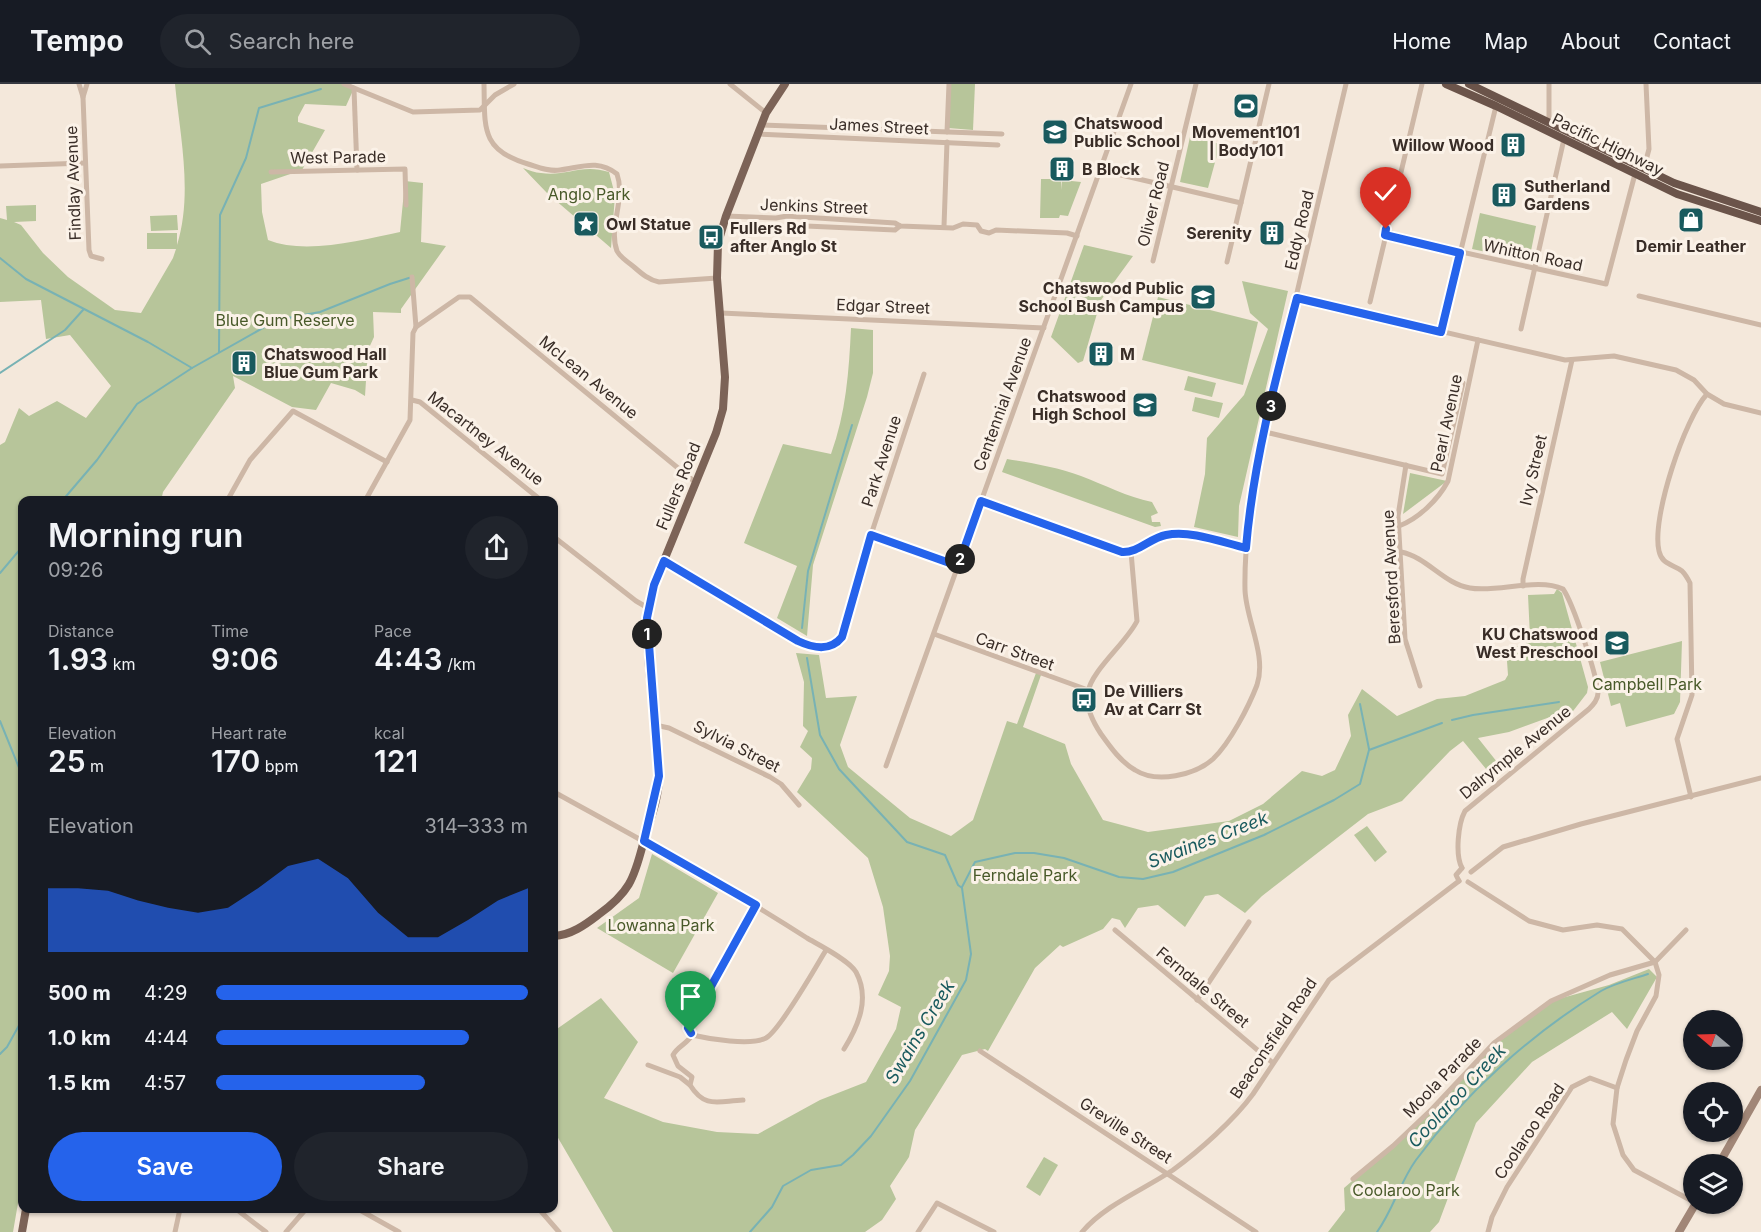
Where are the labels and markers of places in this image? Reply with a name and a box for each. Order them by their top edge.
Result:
sports icon: Movement101 | Body101 [1231,91,1261,121]
place label: Chatswood Public School [1074,113,1180,151]
school or university icon: Chatswood Public School [1040,117,1070,147]
place label: Movement101 | Body101 [1192,122,1300,160]
building icon: Willow Wood [1498,130,1528,160]
place label: Willow Wood [1392,135,1494,155]
building icon: B Block [1047,154,1077,184]
place label: B Block [1082,159,1141,179]
pin [1360,167,1411,229]
place label: Sutherland Gardens [1524,176,1610,214]
building icon: Sutherland Gardens [1489,180,1519,210]
shop icon: Demir Leather [1676,205,1706,235]
place icon: Owl Statue [571,209,601,239]
place label: Owl Statue [606,214,691,234]
place label: Fullers Rd after Anglo St [730,218,837,256]
building icon: Serenity [1257,218,1287,248]
bus stop icon: Fullers Rd after Anglo St [696,222,726,252]
place label: Serenity [1186,223,1252,243]
place label: Demir Leather [1636,236,1747,256]
place label: Chatswood Public School Bush Campus [1018,278,1184,316]
school or university icon: Chatswood Public School Bush Campus [1188,282,1218,312]
building icon: M [1086,339,1116,369]
place label: Chatswood Hall Blue Gum Park [264,344,387,382]
place label: M [1120,344,1135,364]
building icon: Chatswood Hall Blue Gum Park [229,348,259,378]
place label: Chatswood High School [1032,386,1126,424]
school or university icon: Chatswood High School [1130,390,1160,420]
pin: 3 [1256,391,1286,421]
pin: 2 [945,544,975,574]
pin: 1 [632,619,662,649]
place label: KU Chatswood West Preschool [1476,624,1598,662]
school or university icon: KU Chatswood West Preschool [1602,628,1632,658]
place label: De Villiers Av at Carr St [1104,681,1202,719]
bus stop icon: De Villiers Av at Carr St [1069,685,1099,715]
pin [665,971,716,1033]

